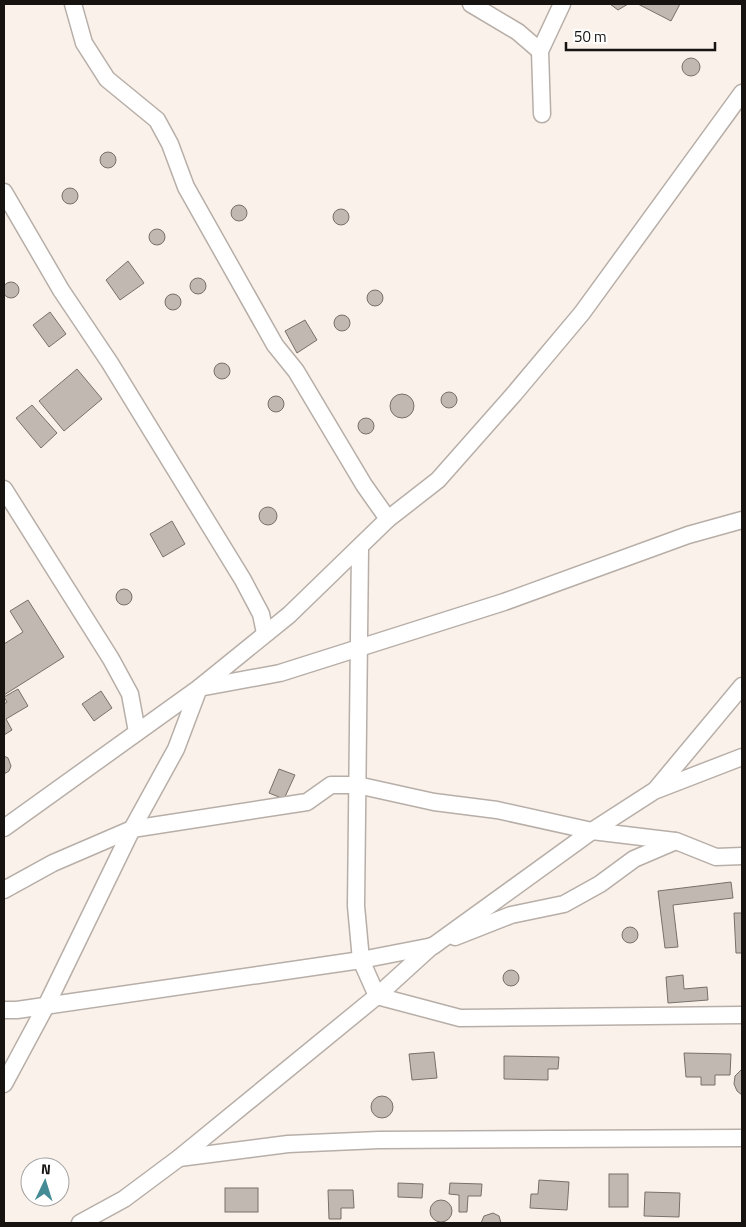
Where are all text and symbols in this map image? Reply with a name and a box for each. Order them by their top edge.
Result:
scale bar [566,20,715,52]
text: 50 m [574,25,607,48]
north arrow [20,1157,70,1207]
text: N [40,1158,52,1179]

